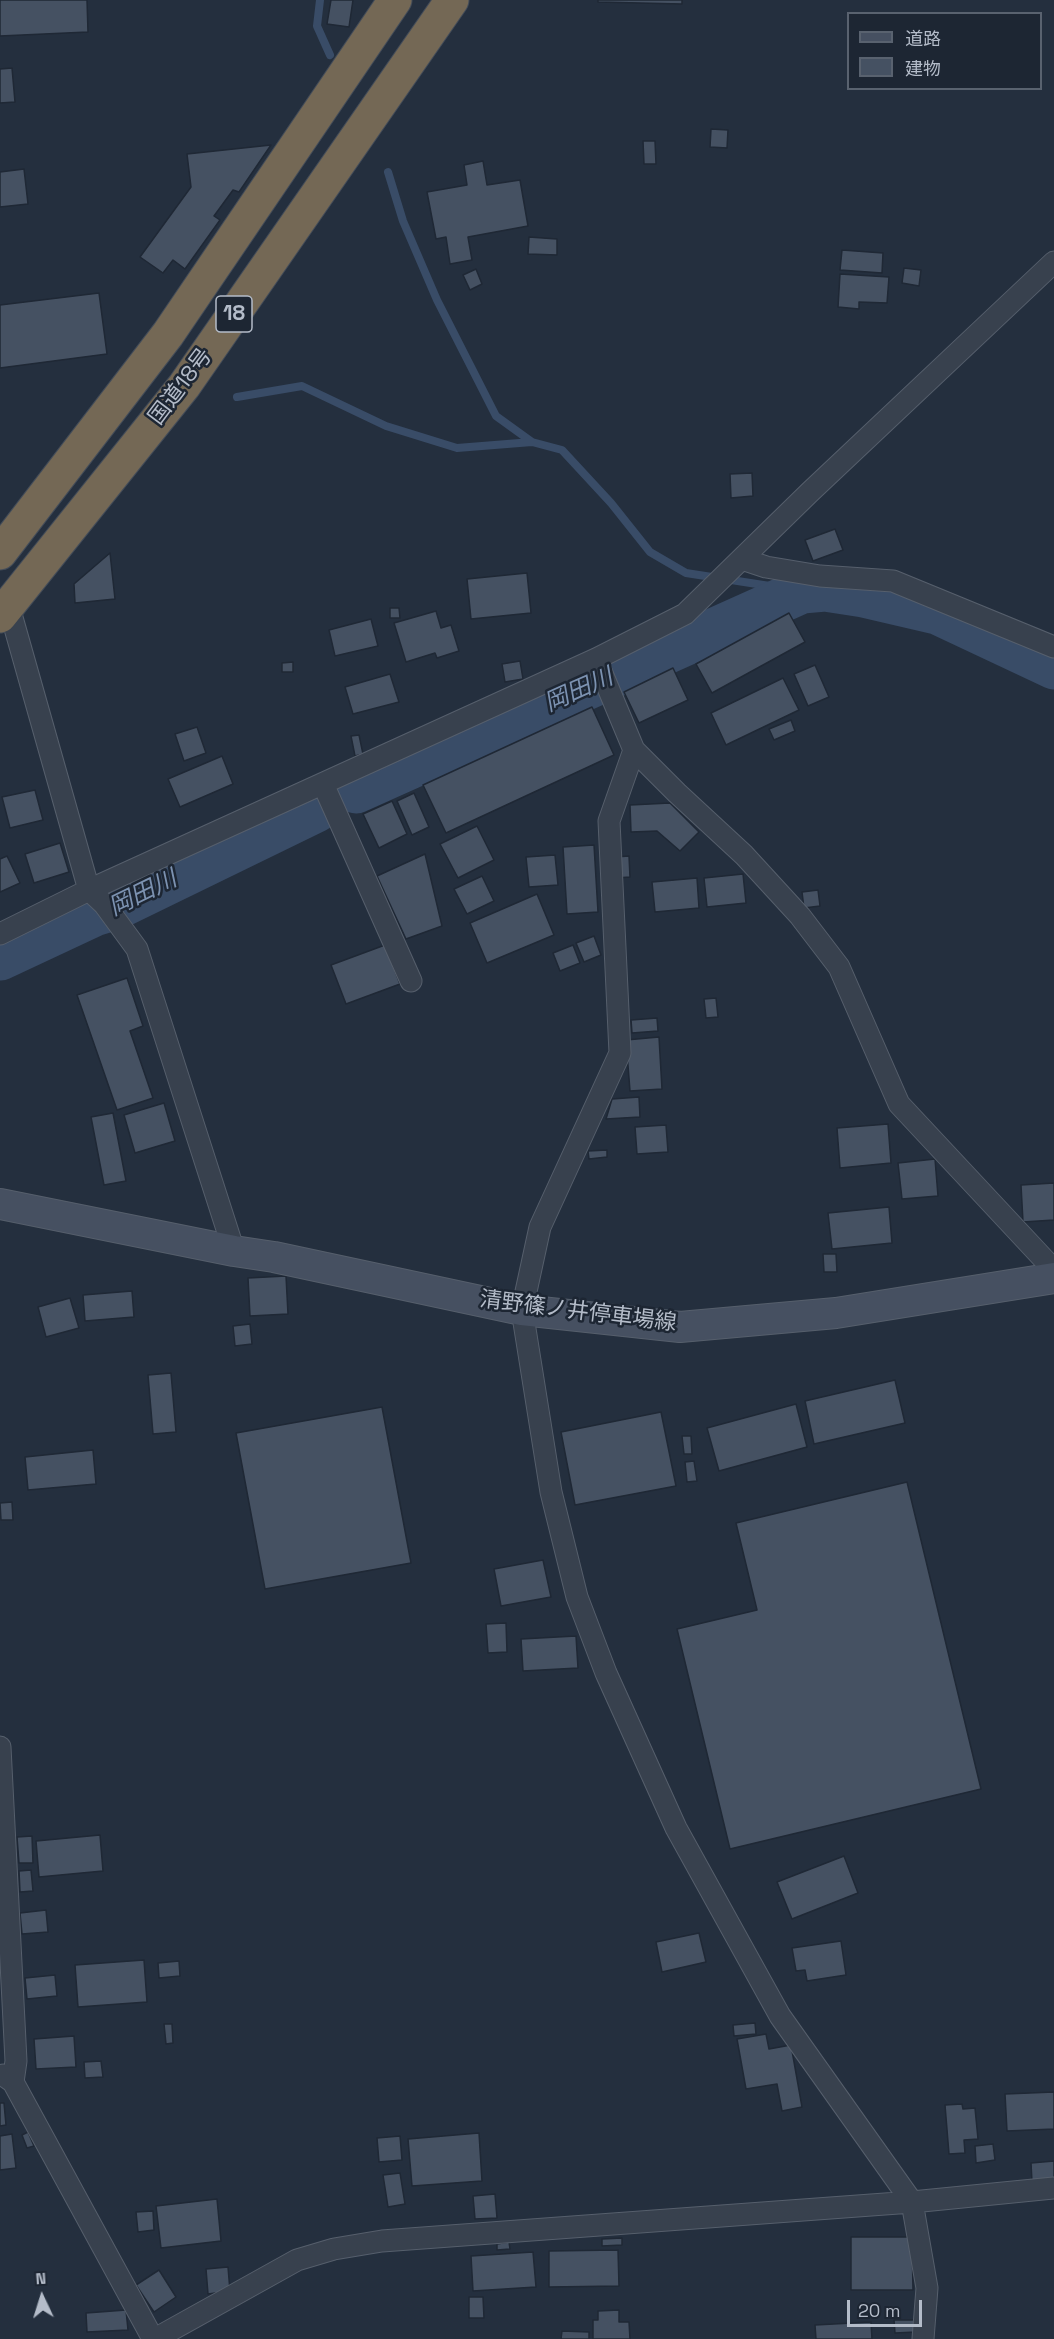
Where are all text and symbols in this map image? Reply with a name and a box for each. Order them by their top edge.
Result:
legend [847,12,1042,90]
text: 道路 [905,27,941,50]
text: 建物 [905,57,941,80]
road number: 18 [216,296,252,332]
street label: 国道18号 [144,344,218,430]
water label: 岡田川 [540,663,618,719]
water label: 岡田川 [104,865,182,923]
street label: 清野篠ノ井停車場線 [478,1287,678,1337]
north arrow [12,2267,72,2327]
text: N [35,2268,47,2289]
scale bar [850,2288,925,2326]
text: 20 m [858,2299,901,2322]

